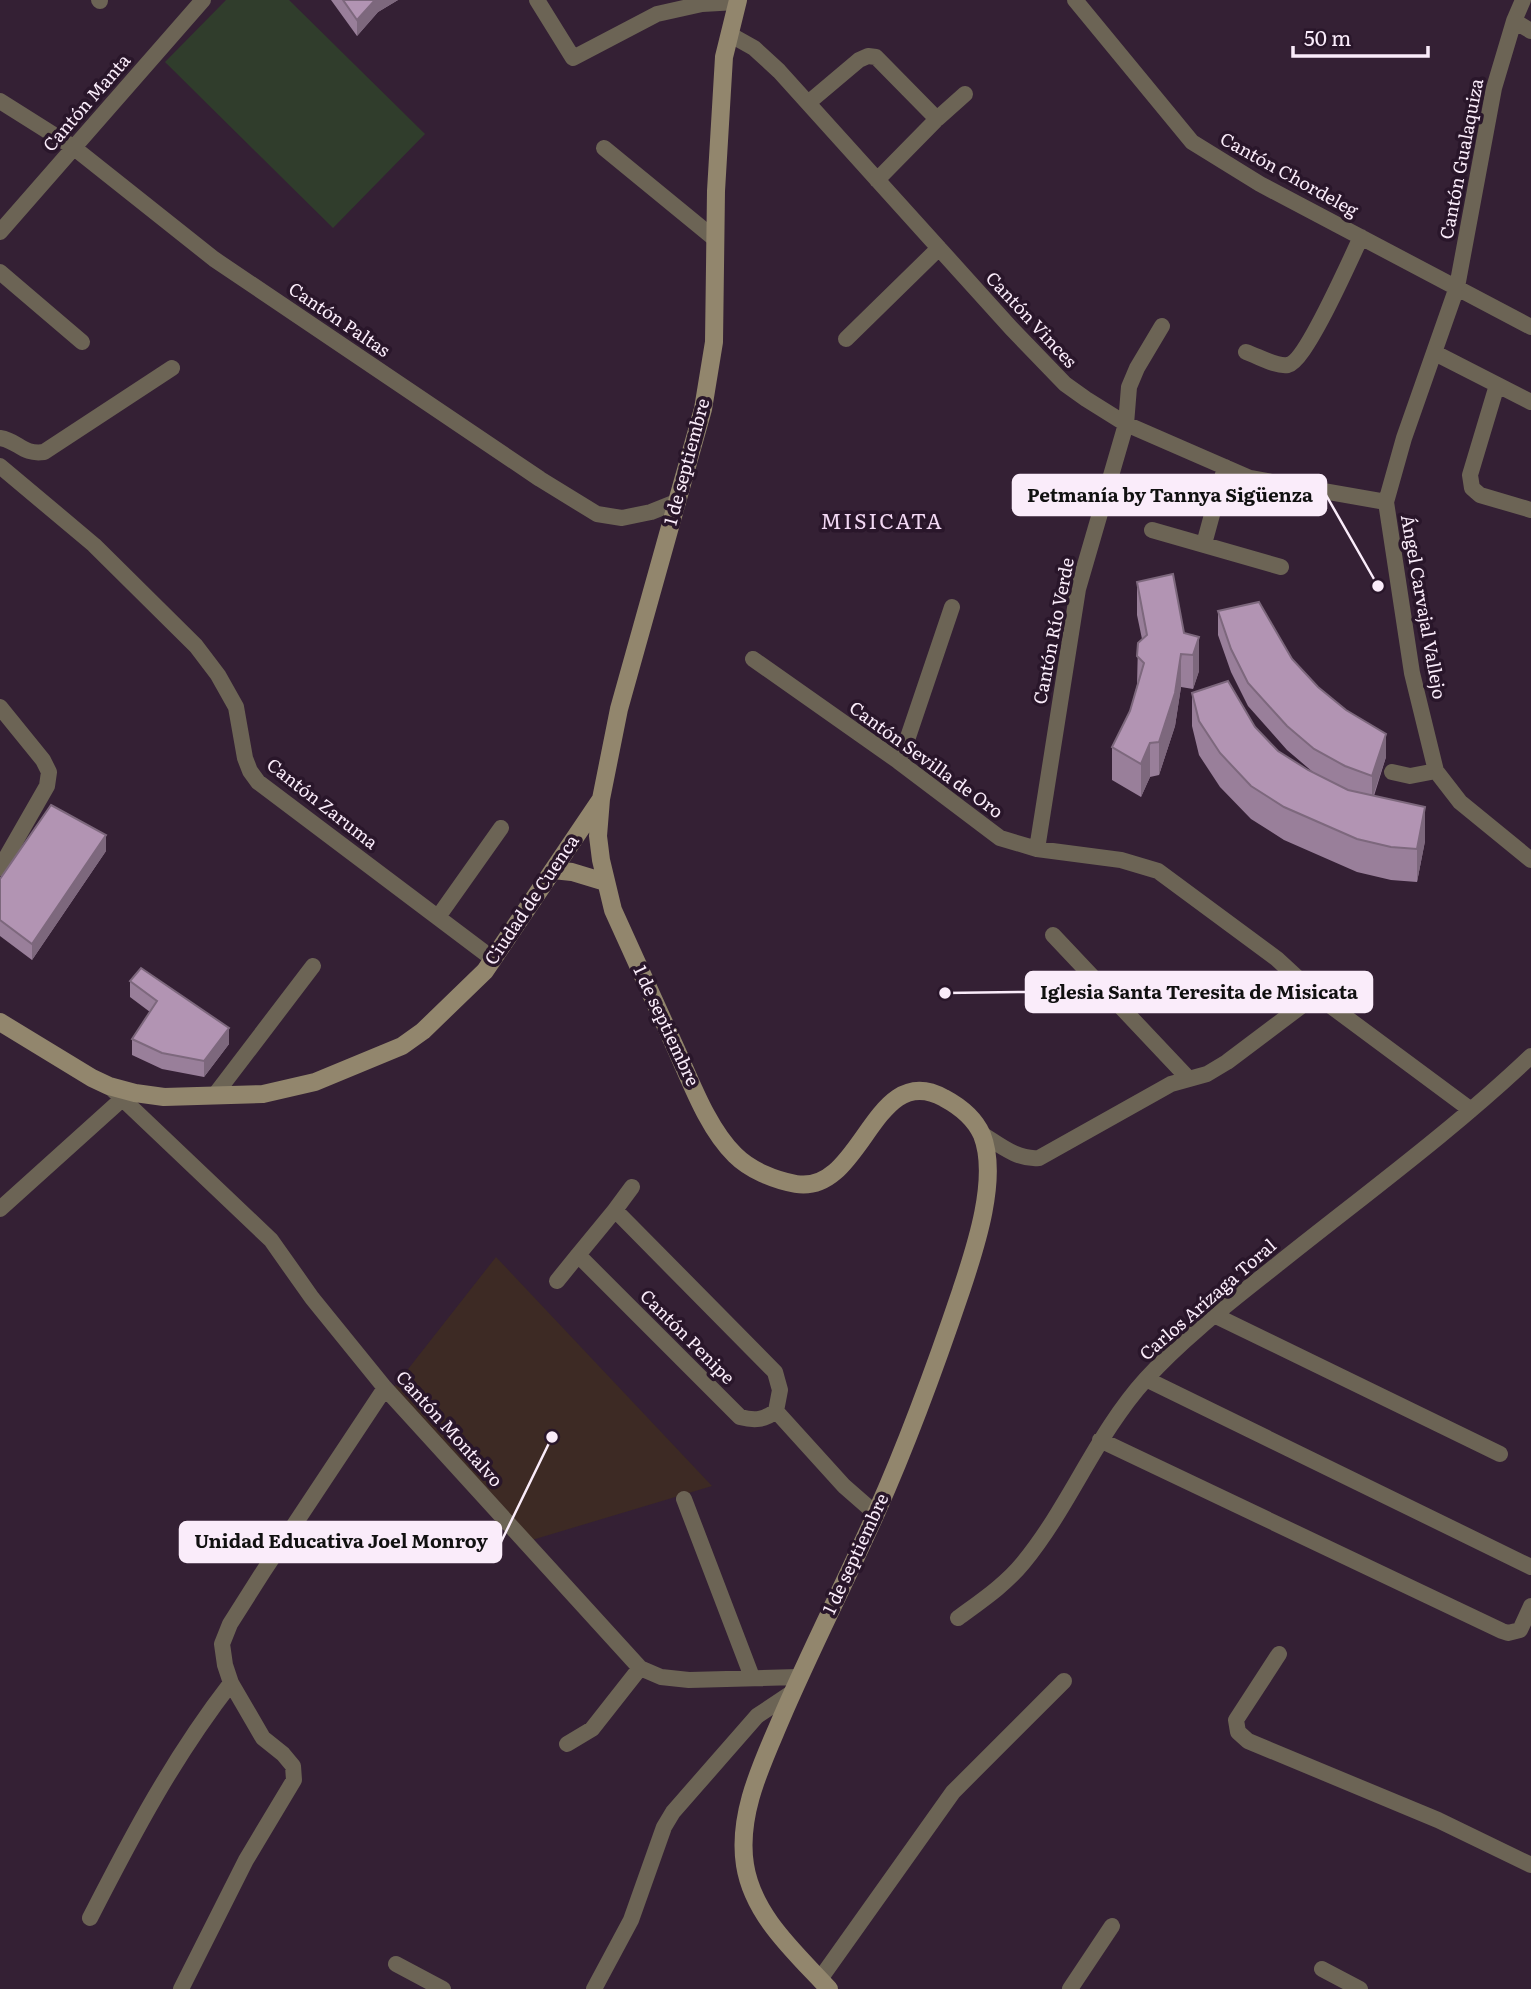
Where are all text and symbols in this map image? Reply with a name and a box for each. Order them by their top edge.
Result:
scale bar [1293,14,1428,58]
text: 50 m [1304,21,1351,52]
street label: Cantón Manta [36,47,136,157]
street label: Cantón Gualaquiza [1432,76,1489,241]
street label: Cantón Chordeleg [1216,124,1365,223]
street label: Cantón Vinces [980,265,1084,373]
street label: Cantón Paltas [284,275,396,363]
street label: 1 de septiembre [656,395,715,528]
callout: Petmanía by Tannya Sigüenza [1013,475,1326,515]
text: Petmanía by Tannya Sigüenza [1027,480,1313,508]
district label: MISICATA [820,504,944,535]
street label: Ángel Carvajal Vallejo [1395,512,1454,701]
street label: Cantón Río Verde [1025,555,1080,706]
street label: Cantón Sevilla de Oro [844,694,1009,824]
street label: Cantón Zaruma [261,751,385,855]
street label: Ciudad de Cuenca [477,828,585,970]
street label: 1 de septiembre [628,960,707,1090]
callout: Iglesia Santa Teresita de Misicata [1026,972,1372,1012]
text: Iglesia Santa Teresita de Misicata [1040,977,1358,1005]
street label: Carlos Arízaga Toral [1133,1232,1281,1366]
street label: Cantón Penipe [634,1282,742,1390]
street label: Cantón Montalvo [390,1364,510,1492]
street label: 1 de septiembre [815,1488,894,1618]
callout: Unidad Educativa Joel Monroy [180,1522,501,1562]
text: Unidad Educativa Joel Monroy [194,1526,488,1554]

